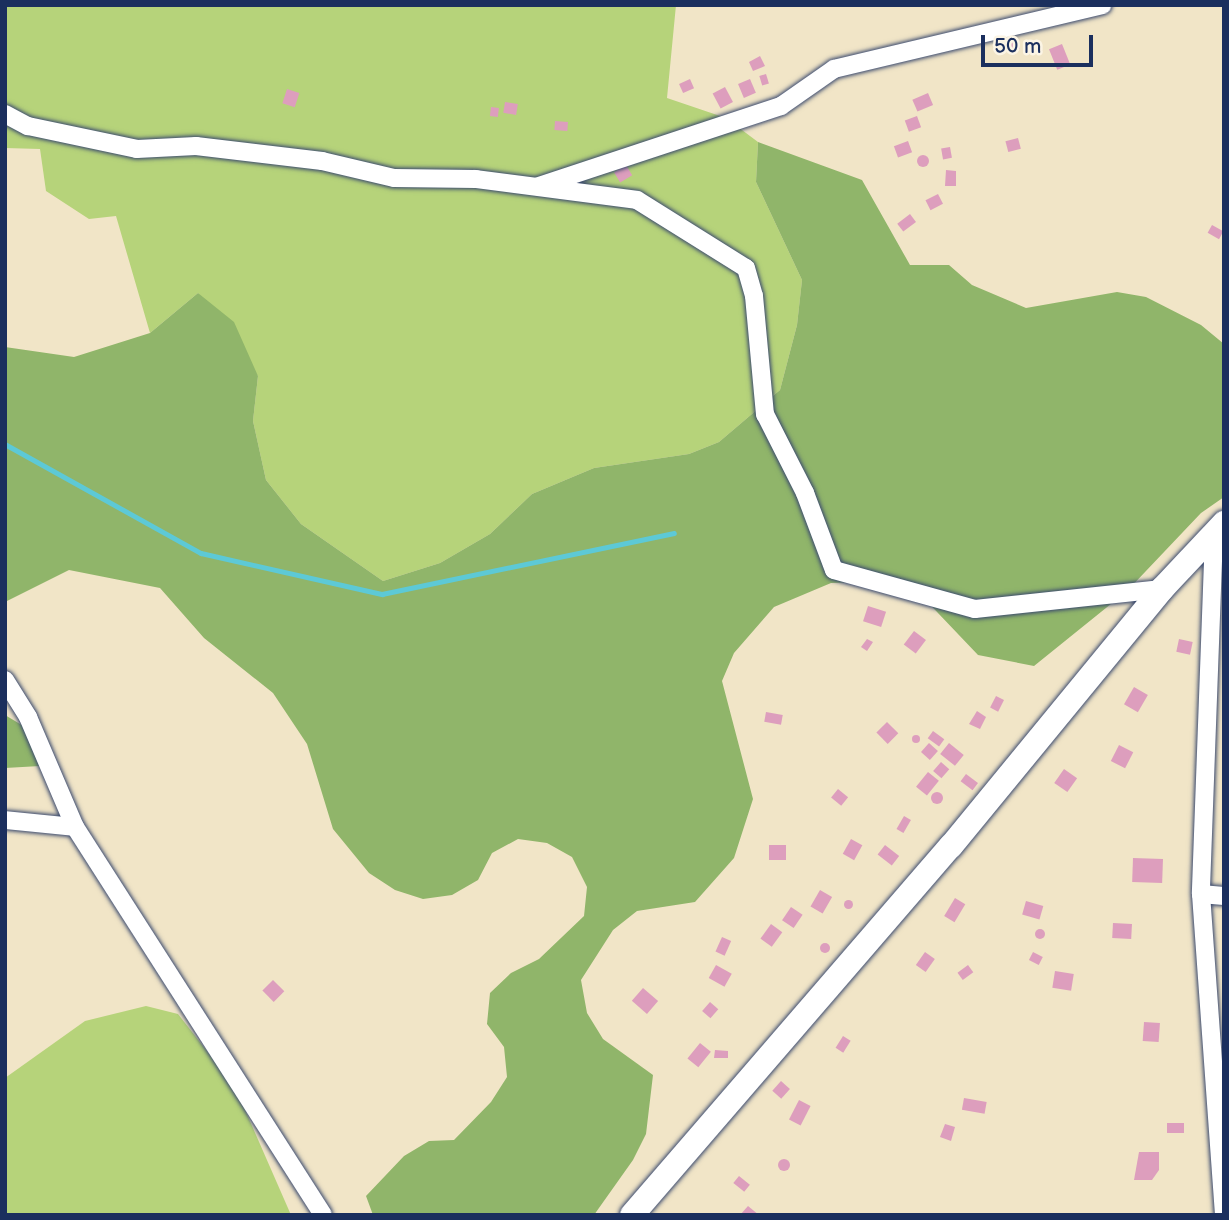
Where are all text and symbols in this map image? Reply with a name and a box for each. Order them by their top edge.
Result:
scale bar [984,21,1096,65]
text: 50 m [994,34,1041,59]

